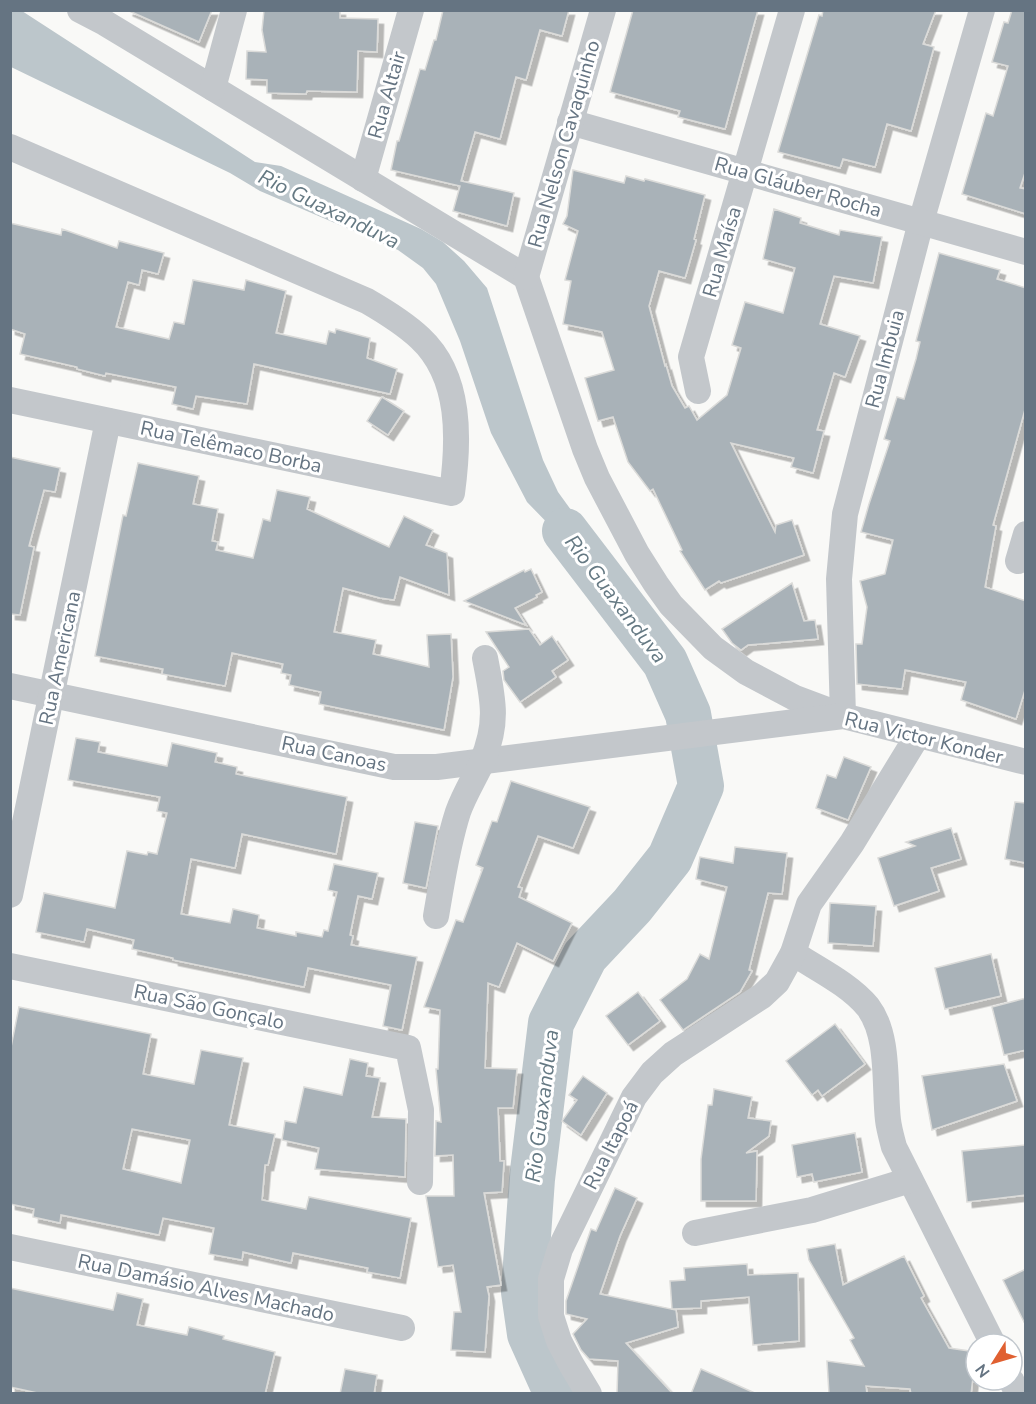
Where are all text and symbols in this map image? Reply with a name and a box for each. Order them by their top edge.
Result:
street label: Rua Nelson Cavaquinho [521,37,607,251]
street label: Rua Altair [362,48,412,142]
street label: Rua Gláuber Rocha [711,150,885,224]
water label: Rio Guaxanduva [254,163,404,255]
street label: Rua Maísa [696,204,748,300]
street label: Rua Imbuia [859,307,911,411]
street label: Rua Telêmaco Borba [138,415,324,479]
water label: Rio Guaxanduva [559,529,673,669]
street label: Rua Americana [33,589,87,727]
street label: Rua Victor Konder [842,705,1006,771]
street label: Rua Canoas [279,730,389,778]
street label: Rua São Gonçalo [131,978,287,1036]
water label: Rio Guaxanduva [519,1028,565,1184]
street label: Rua Itapoá [577,1096,645,1194]
street label: Rua Damásio Alves Machado [75,1248,337,1328]
north arrow [964,1332,1024,1392]
text: N [970,1359,995,1382]

